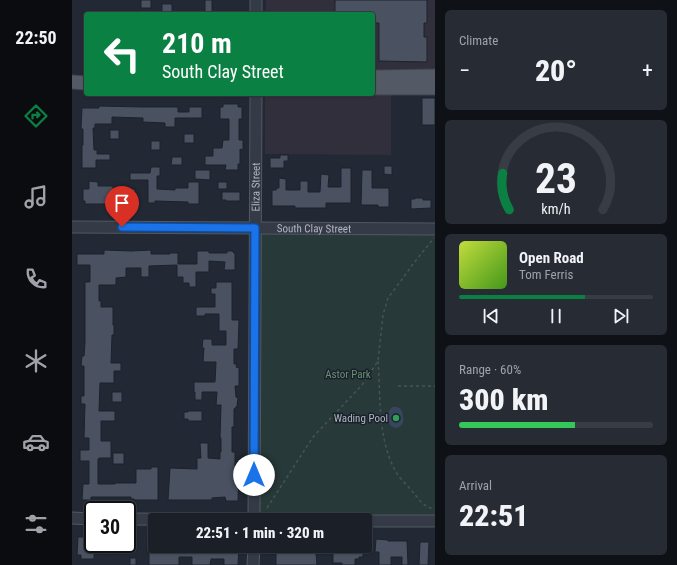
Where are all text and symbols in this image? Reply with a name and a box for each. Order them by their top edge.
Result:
text: 22:50 [15,27,57,48]
text: 210 m [162,27,232,60]
icon: left [96,28,148,80]
text: Climate [459,33,498,48]
text: 20° [535,53,577,88]
text: − [459,58,470,83]
text: + [642,58,653,83]
text: South Clay Street [162,61,284,82]
icon: directions [22,102,50,130]
text: 23 [535,154,577,203]
street label: Eliza Street [249,162,263,212]
icon: music [22,183,50,211]
pin [105,186,139,227]
icon: arrive [111,192,133,214]
text: km/h [541,201,571,217]
street label: South Clay Street [277,222,351,236]
text: Open Road [519,249,584,267]
icon: phone [22,265,50,293]
text: Tom Ferris [519,267,573,282]
icon: previous [480,305,502,327]
icon: pause [545,305,567,327]
icon: next [610,305,632,327]
icon: climate [22,347,50,375]
text: Range · 60% [459,362,521,377]
park label: Astor Park [325,368,371,381]
text: 300 km [459,382,548,417]
place label: Wading Pool [334,412,388,425]
marker: Wading Pool [391,413,401,423]
icon: car [22,428,50,456]
position arrow [233,454,275,496]
text: Arrival [459,478,492,493]
text: 22:51 [459,498,528,533]
speed limit sign: 30 [84,501,136,553]
icon: filters [22,510,50,538]
text: 22:51 · 1 min · 320 m [196,524,324,542]

